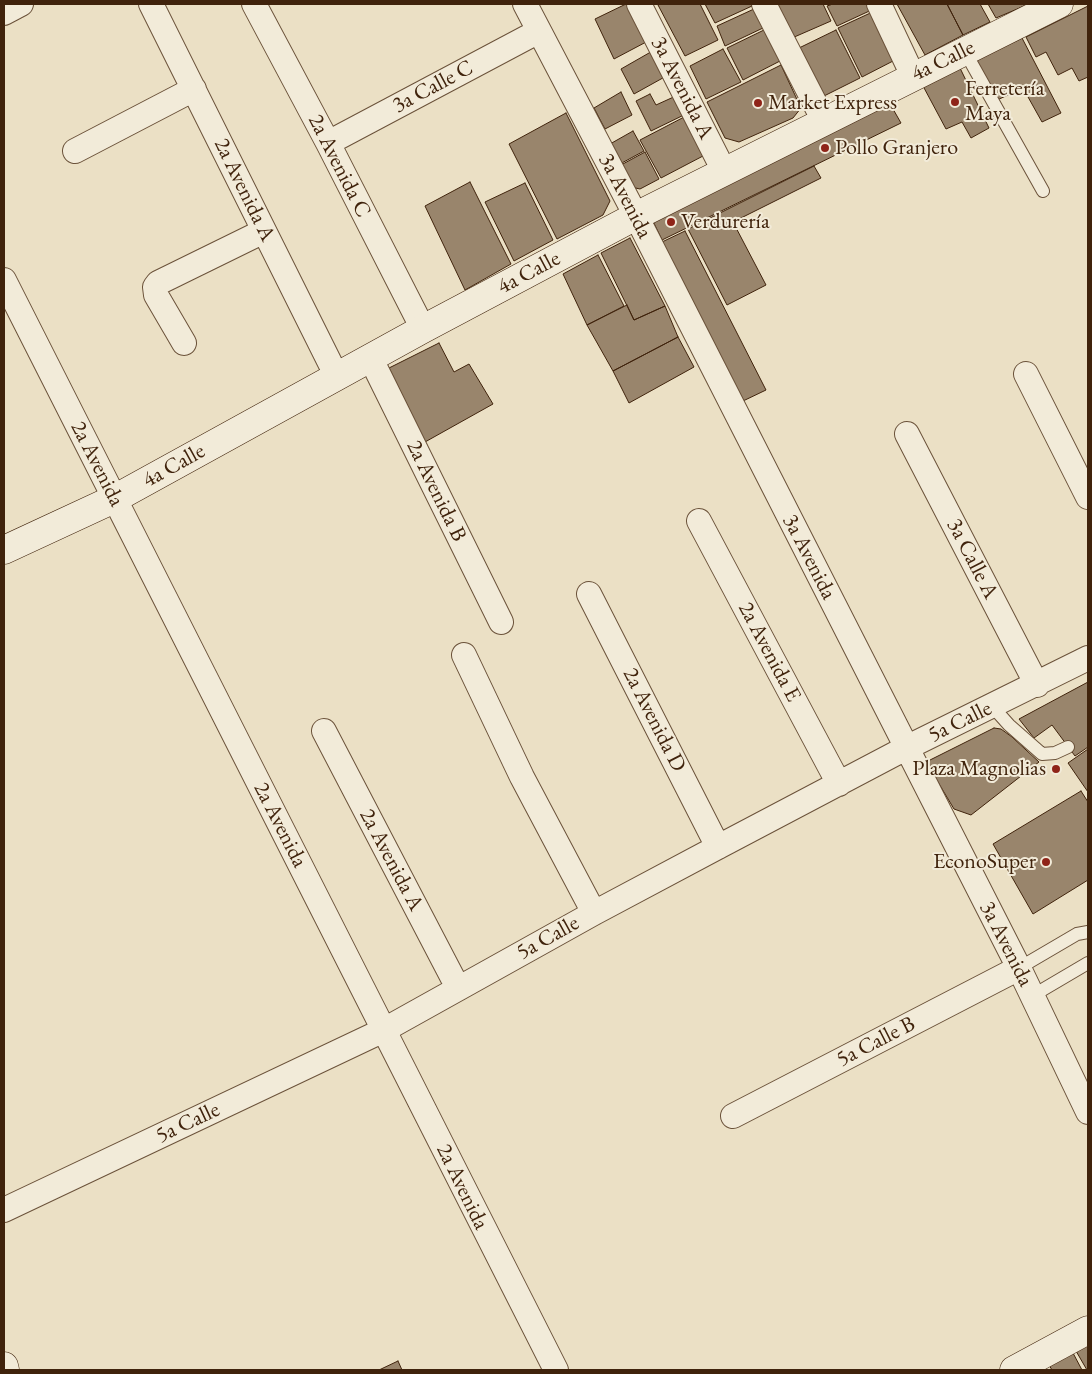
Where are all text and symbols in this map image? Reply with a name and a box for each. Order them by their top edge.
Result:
street label: 3a Avenida A [645,32,719,144]
street label: 4a Calle [907,34,979,88]
street label: 3a Calle C [388,55,478,119]
place label: Ferretería Maya [965,76,1044,128]
place label: Market Express [768,90,897,116]
marker: Ferretería Maya [949,96,961,108]
marker: Market Express [752,97,764,109]
street label: 2a Avenida C [302,110,376,222]
street label: 2a Avenida A [208,134,280,246]
place label: Pollo Granjero [835,135,958,161]
marker: Pollo Granjero [819,142,831,154]
street label: 3a Avenida [592,149,658,243]
place label: Verdurería [681,209,770,235]
marker: Verdurería [665,216,677,228]
street label: 4a Calle [493,246,565,300]
street label: 2a Avenida [64,417,130,511]
street label: 2a Avenida B [400,436,472,546]
street label: 4a Calle [138,438,210,494]
street label: 3a Avenida [776,510,842,604]
street label: 3a Calle A [941,514,1003,604]
street label: 2a Avenida E [732,598,806,706]
street label: 2a Avenida D [617,664,691,776]
street label: 5a Calle [924,695,996,749]
place label: Plaza Magnolias [912,756,1046,782]
marker: Plaza Magnolias [1050,763,1062,775]
street label: 2a Avenida [247,778,313,872]
street label: 2a Avenida A [353,805,429,915]
place label: EconoSuper [933,849,1036,875]
marker: EconoSuper [1040,856,1052,868]
street label: 3a Avenida [973,897,1039,991]
street label: 5a Calle [512,910,584,966]
street label: 5a Calle B [832,1011,920,1073]
street label: 5a Calle [152,1097,224,1149]
street label: 2a Avenida [430,1140,494,1234]

